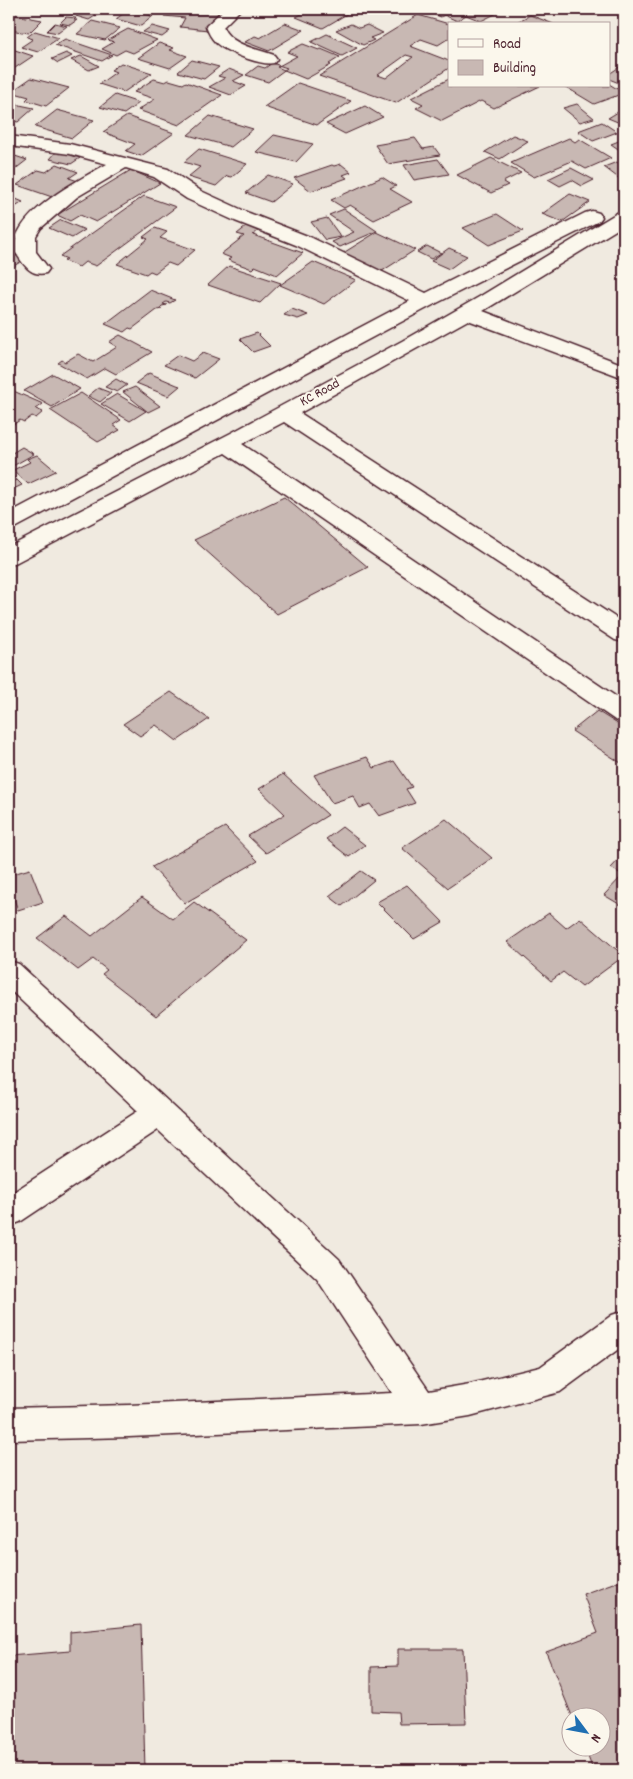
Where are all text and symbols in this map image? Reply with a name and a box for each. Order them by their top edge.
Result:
legend [448,22,610,88]
text: Road [493,34,521,56]
text: Building [493,58,536,80]
street label: KC Road [296,374,344,412]
north arrow [560,1706,610,1756]
text: N [585,1730,606,1746]

